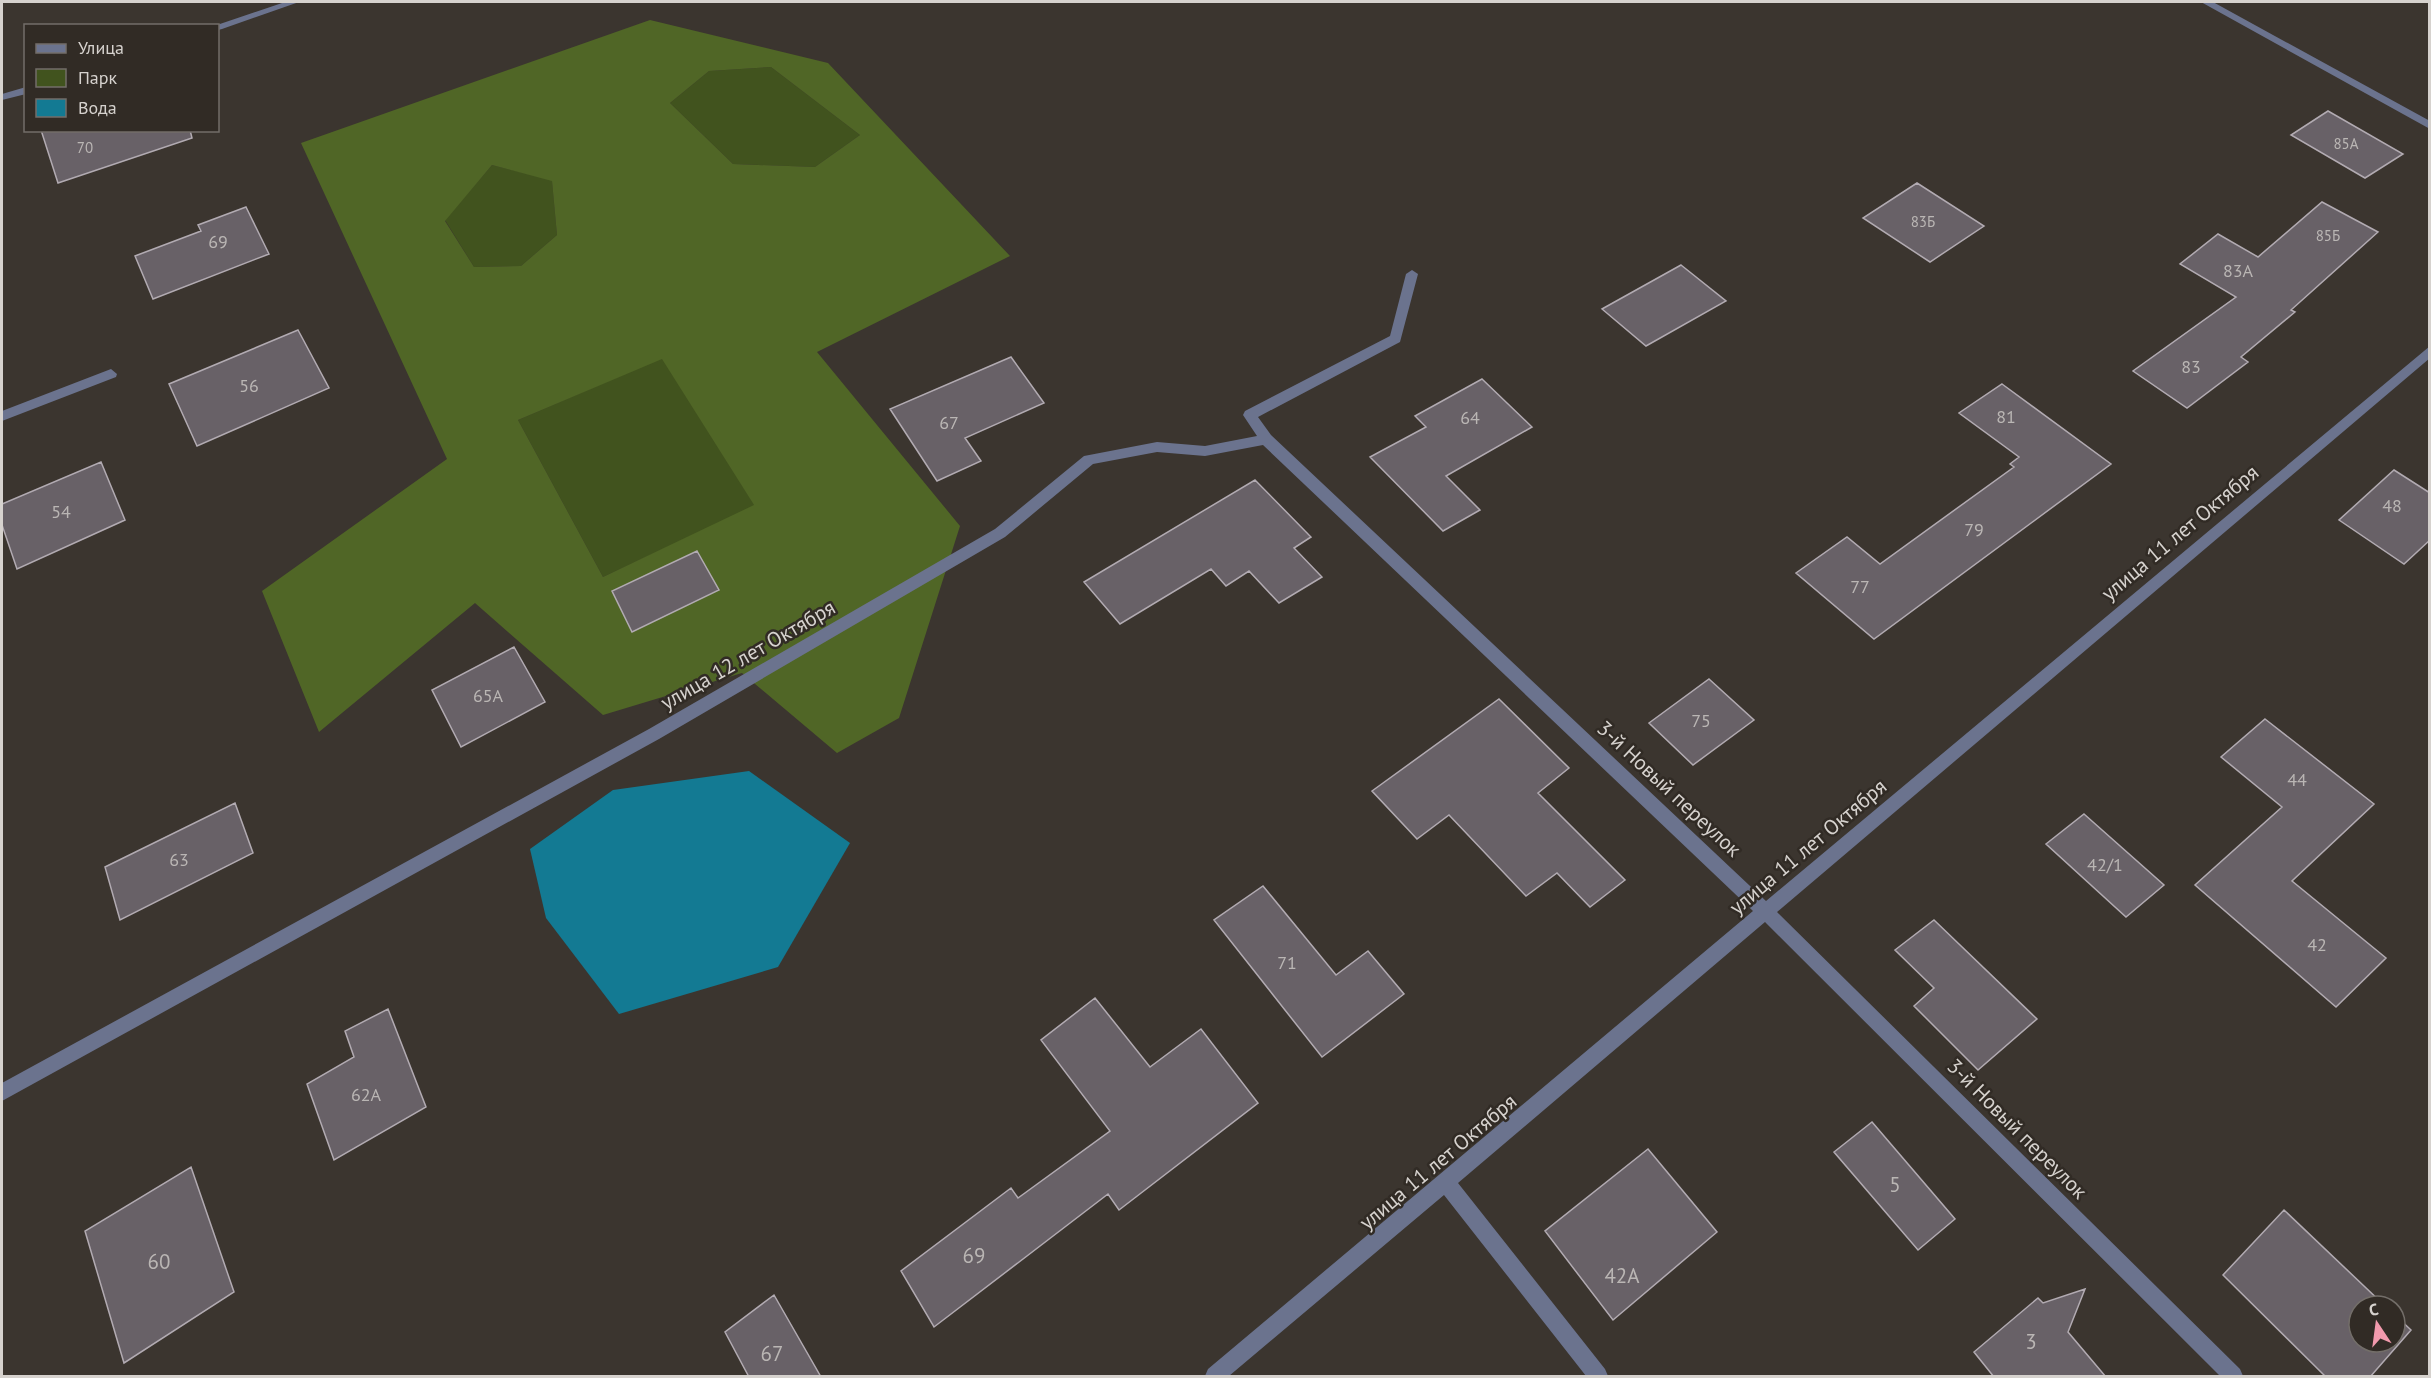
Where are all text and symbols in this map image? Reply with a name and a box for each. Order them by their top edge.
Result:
legend [24,24,219,132]
text: Улица [78,36,124,59]
text: Парк [78,66,118,89]
text: Вода [78,96,117,119]
house number: 85А [2333,134,2359,153]
house number: 70 [77,138,93,157]
house number: 83Б [1911,212,1935,231]
house number: 85Б [2316,226,2340,245]
house number: 69 [208,230,228,253]
house number: 83А [2223,259,2254,282]
house number: 83 [2181,355,2201,378]
house number: 56 [239,374,259,397]
house number: 81 [1996,405,2016,428]
house number: 64 [1460,406,1480,429]
house number: 67 [939,411,959,434]
street label: улица 11 лет Октября [2095,459,2264,606]
house number: 48 [2382,494,2402,517]
house number: 54 [51,500,71,523]
house number: 79 [1964,518,1984,541]
house number: 77 [1850,575,1870,598]
street label: улица 12 лет Октября [656,594,840,716]
house number: 65А [473,684,504,707]
house number: 75 [1691,709,1711,732]
street label: 3-й Новый переулок [1591,715,1747,863]
house number: 44 [2287,768,2307,791]
street label: улица 11 лет Октября [1723,773,1892,920]
house number: 63 [169,848,189,871]
house number: 42/1 [2087,853,2123,876]
house number: 42 [2307,933,2327,956]
house number: 71 [1277,951,1297,974]
street label: 3-й Новый переулок [1941,1053,2093,1205]
house number: 62А [351,1083,382,1106]
street label: улица 11 лет Октября [1353,1088,1522,1235]
house number: 5 [1889,1171,1901,1198]
house number: 69 [963,1242,985,1269]
house number: 60 [148,1248,170,1275]
house number: 42А [1604,1262,1640,1289]
north arrow [2347,1294,2407,1354]
text: С [2367,1299,2380,1320]
house number: 3 [2025,1328,2037,1355]
house number: 67 [761,1340,783,1367]

